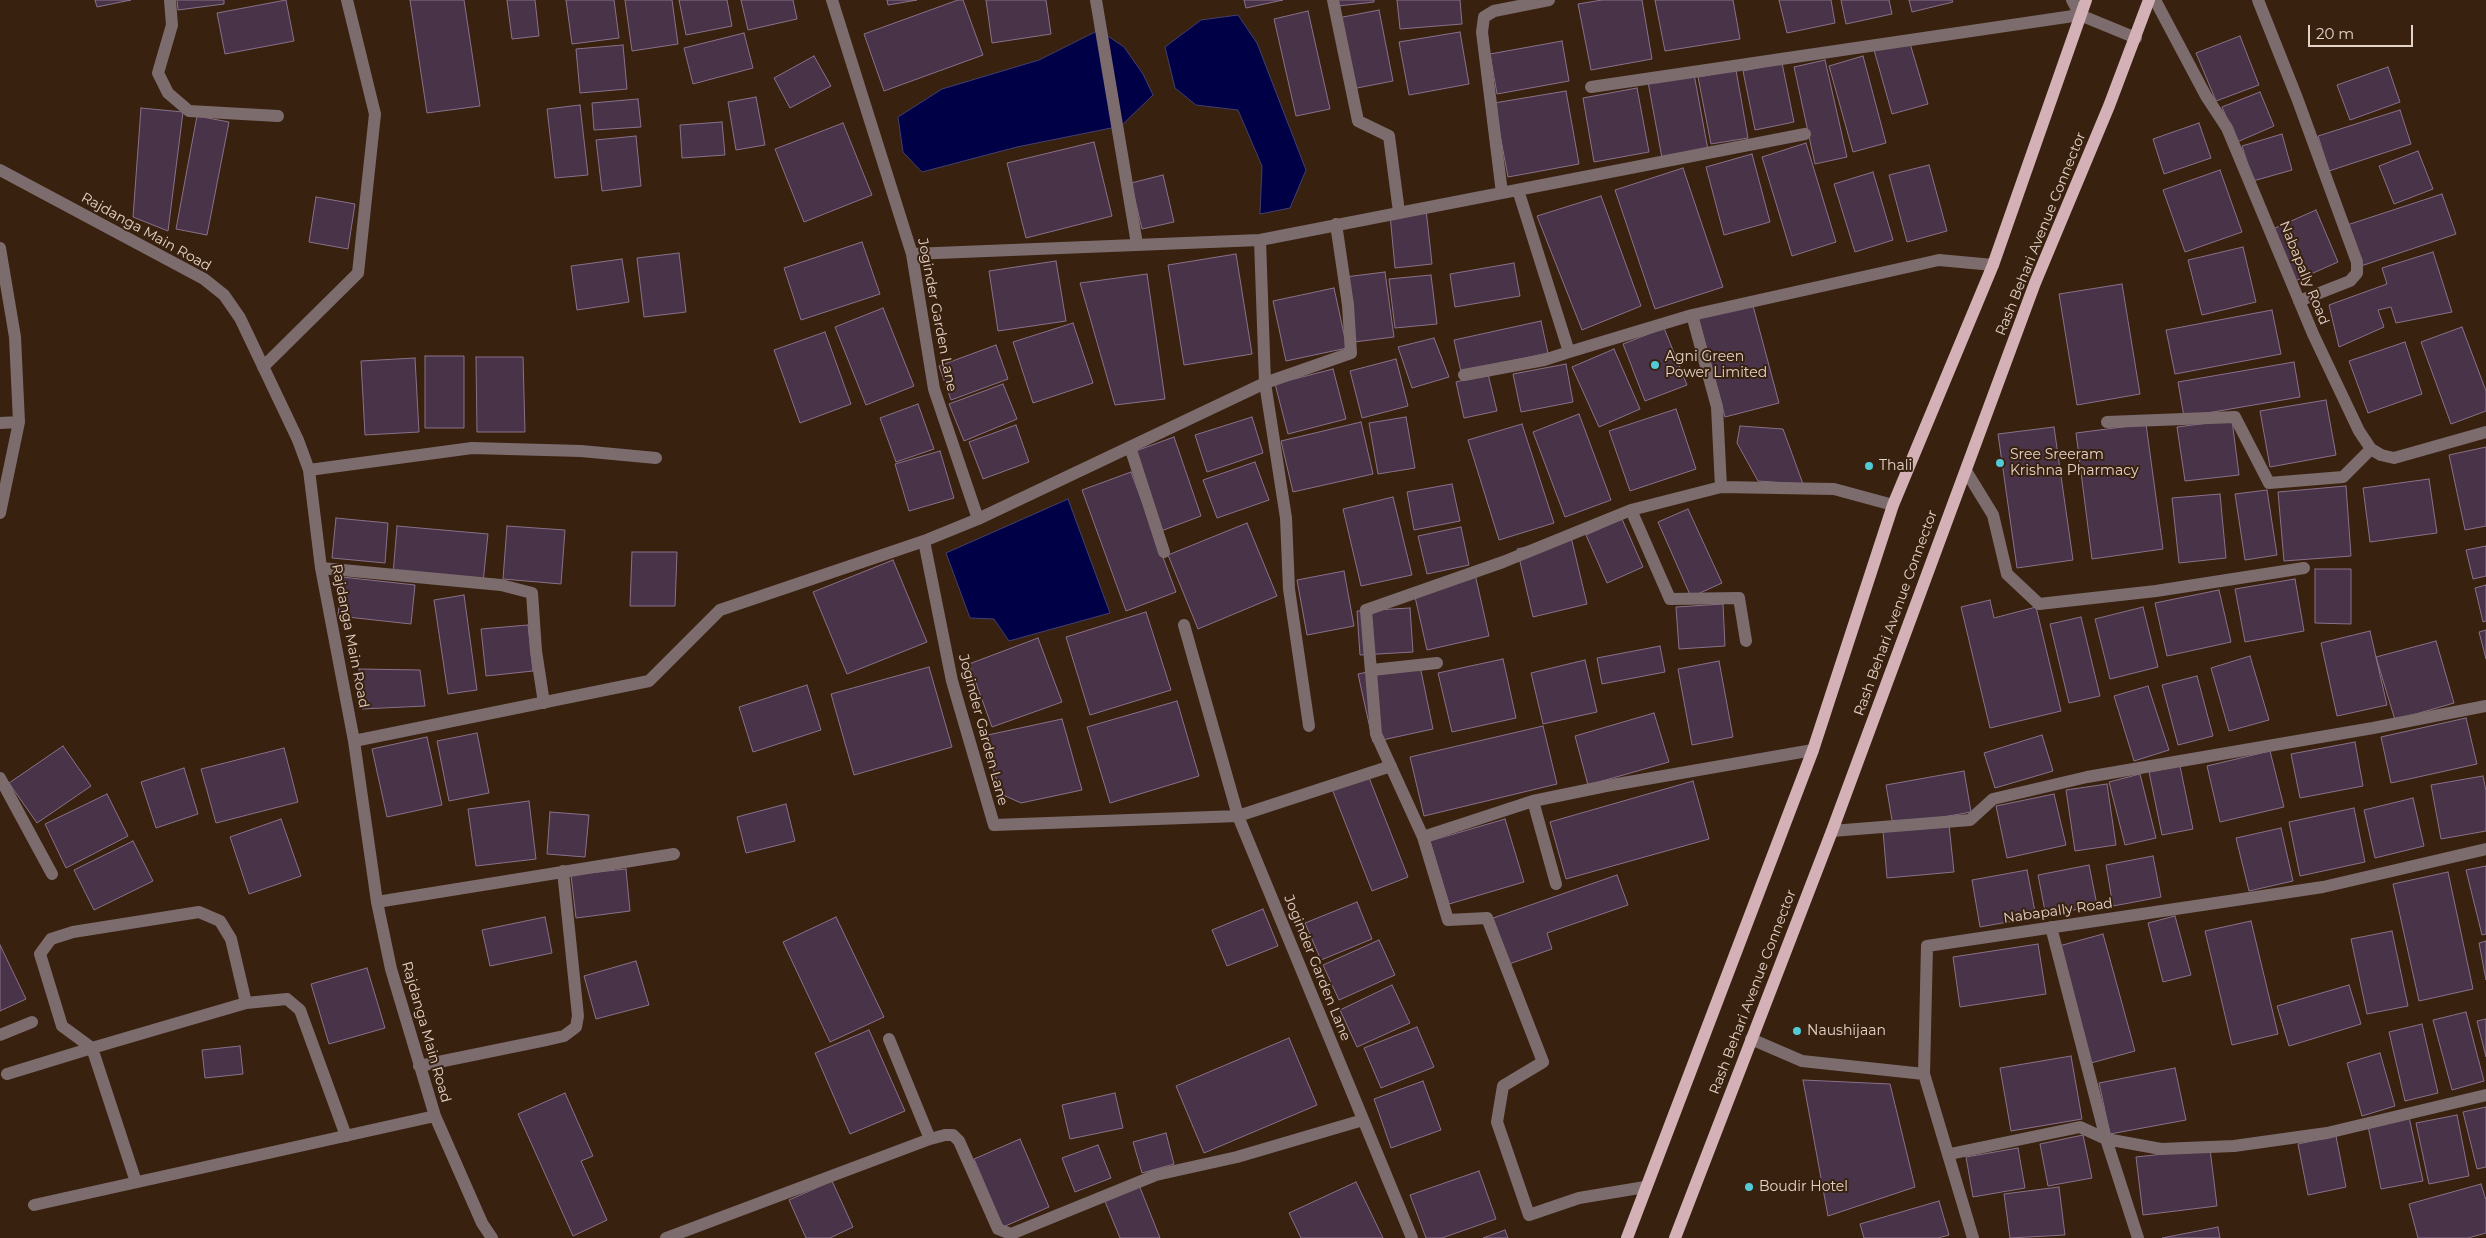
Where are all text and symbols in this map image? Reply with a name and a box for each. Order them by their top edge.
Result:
scale bar [2311,15,2416,47]
text: 20 m [2316,24,2354,43]
street label: Rash Behari Avenue Connector [1992,130,2090,338]
street label: Rajdanga Main Road [78,189,214,275]
street label: Nabapally Road [2276,219,2332,327]
street label: Joginder Garden Lane [914,237,960,393]
place label: Agni Green Power Limited [1665,349,1767,382]
marker: Agni Green Power Limited [1649,359,1661,371]
place label: Sree Sreeram Krishna Pharmacy [2010,447,2139,480]
marker: Sree Sreeram Krishna Pharmacy [1994,457,2006,469]
place label: Thali [1879,458,1912,474]
marker: Thali [1863,460,1875,472]
street label: Rash Behari Avenue Connector [1851,508,1941,718]
street label: Rajdanga Main Road [328,563,372,709]
street label: Joginder Garden Lane [955,653,1011,807]
street label: Rash Behari Avenue Connector [1706,887,1800,1097]
street label: Joginder Garden Lane [1280,893,1354,1043]
street label: Nabapally Road [2002,895,2114,927]
street label: Rajdanga Main Road [398,960,454,1104]
place label: Naushijaan [1807,1023,1886,1039]
marker: Naushijaan [1791,1025,1803,1037]
place label: Boudir Hotel [1759,1179,1848,1195]
marker: Boudir Hotel [1743,1181,1755,1193]

